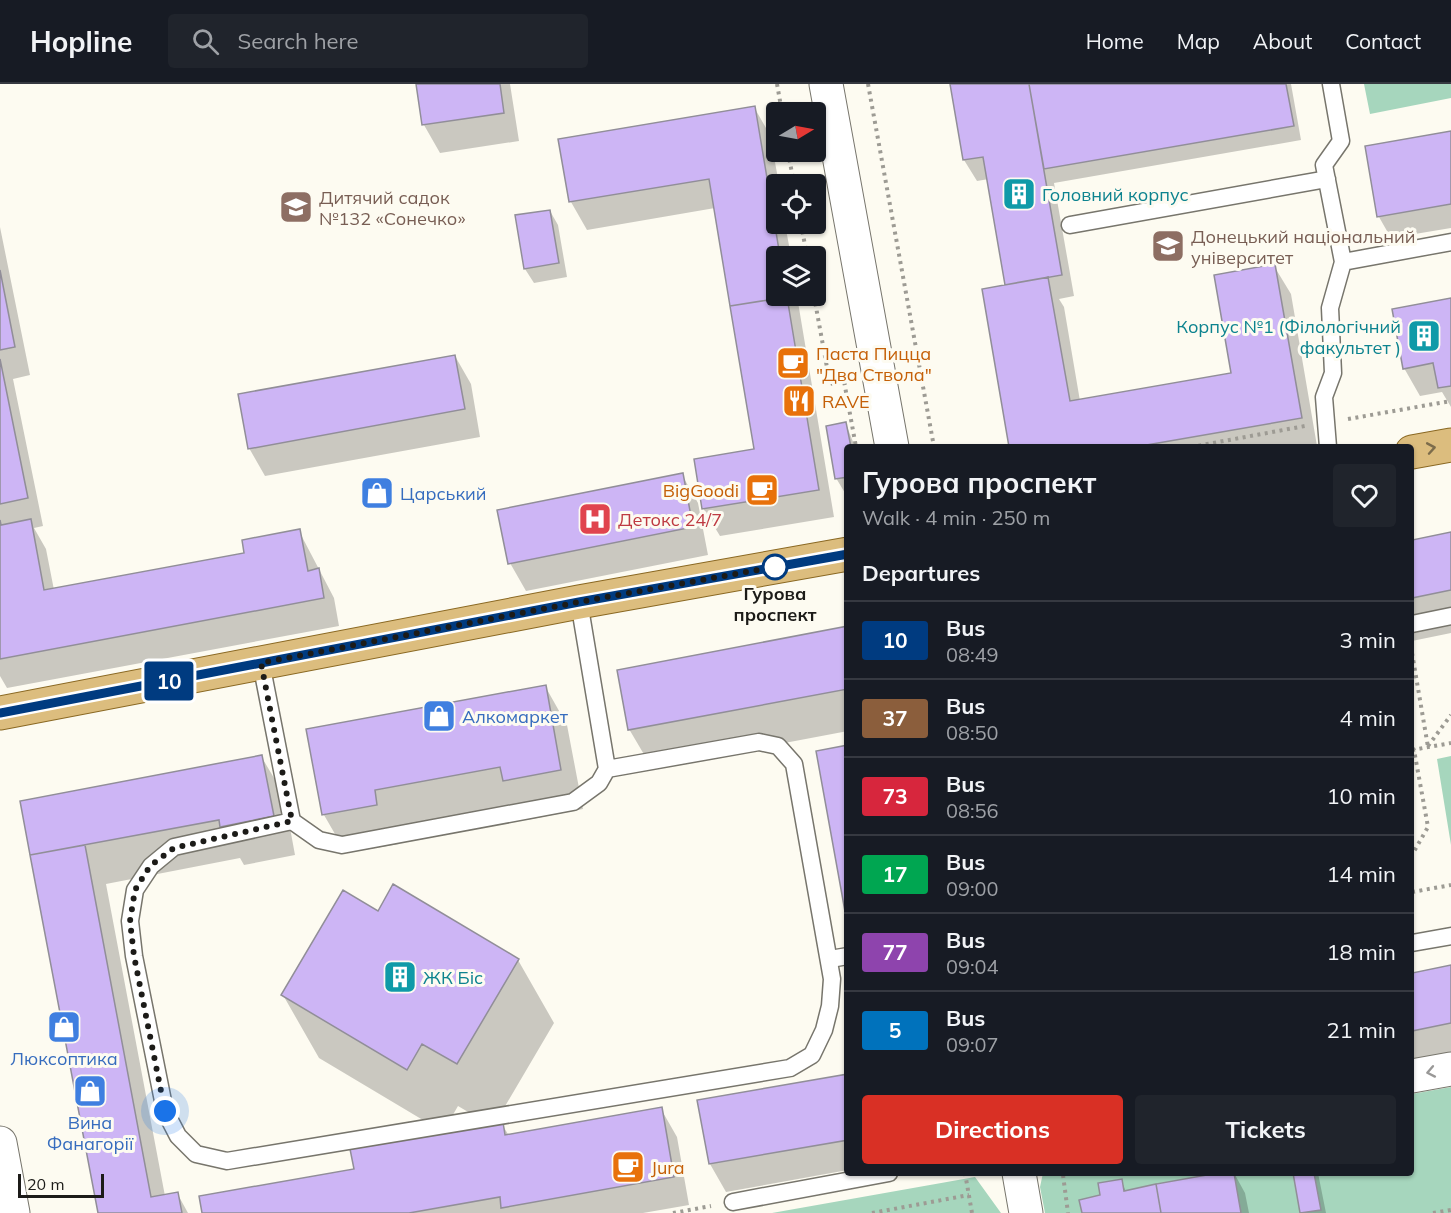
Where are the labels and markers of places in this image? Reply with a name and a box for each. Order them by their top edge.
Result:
building icon: Головний корпус [1001,176,1037,212]
place label: Головний корпус [1042,183,1189,206]
place label: Дитячий садок №132 «Сонечко» [319,186,465,230]
school or university icon: Дитячий садок №132 «Сонечко» [278,189,314,225]
place label: Донецький національний університет [1191,225,1415,269]
school or university icon: Донецький національний університет [1150,228,1186,264]
place label: Корпус №1 (Філологічний факультет ) [1176,315,1401,359]
building icon: Корпус №1 (Філологічний факультет ) [1406,318,1442,354]
place label: Паста Пицца "Два Ствола" [816,342,932,386]
cafe icon: Паста Пицца "Два Ствола" [775,345,811,381]
restaurant icon: RAVE [781,383,817,419]
place label: RAVE [822,390,870,413]
cafe icon: BigGoodi [744,472,780,508]
shop icon: Царський [359,475,395,511]
place label: BigGoodi [663,479,739,502]
place label: Царський [400,482,487,505]
hospital icon: Детокс 24/7 [577,501,613,537]
place label: Детокс 24/7 [618,508,722,531]
marker: Гурова проспект [762,554,788,580]
place label: Гурова проспект [734,582,817,626]
shop icon: Алкомаркет [421,698,457,734]
place label: Алкомаркет [462,705,569,728]
building icon: ЖК Біс [382,959,418,995]
place label: ЖК Біс [423,966,483,989]
shop icon: Люксоптика [46,1009,82,1045]
place label: Люксоптика [10,1047,118,1070]
shop icon: Вина Фанагорії [72,1073,108,1109]
place label: Вина Фанагорії [47,1111,134,1155]
cafe icon: Jura [610,1149,646,1185]
place label: Jura [651,1156,685,1179]

